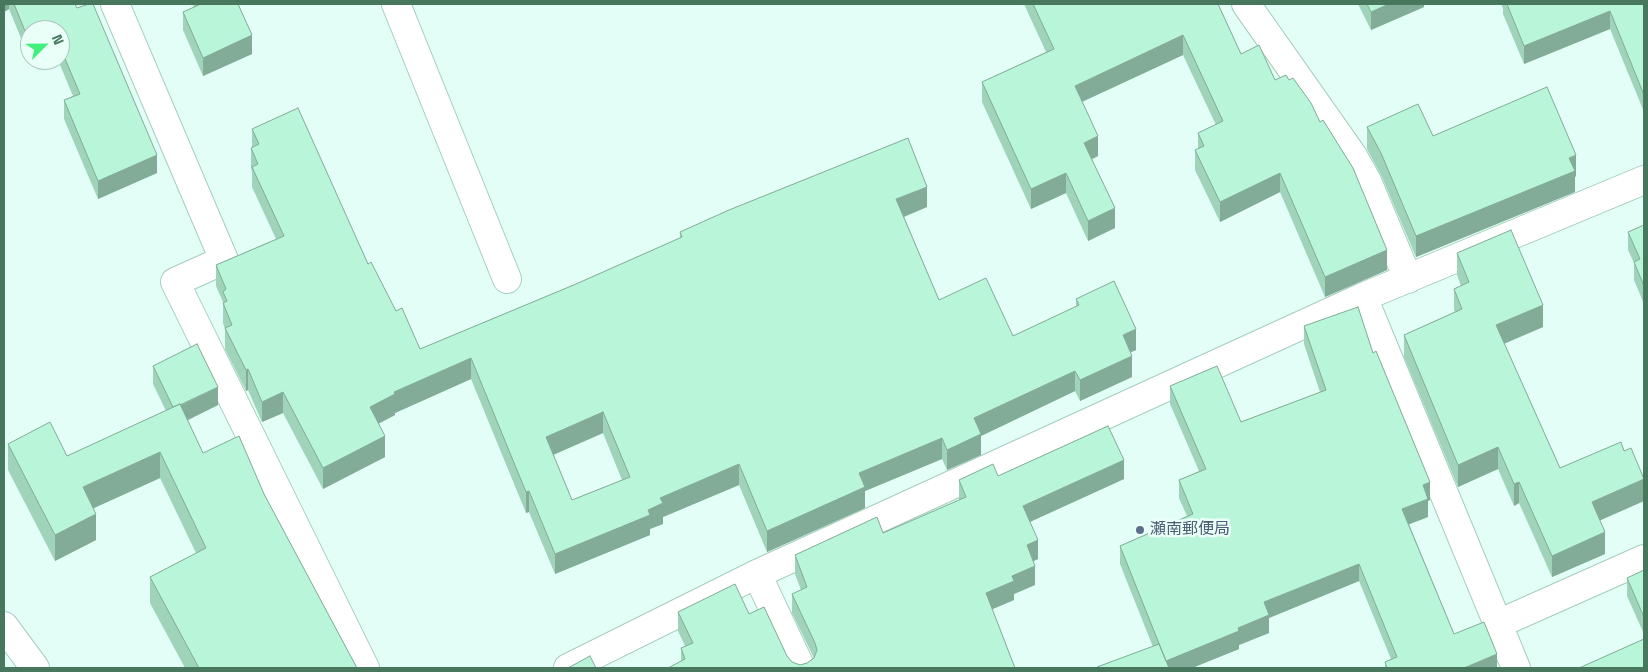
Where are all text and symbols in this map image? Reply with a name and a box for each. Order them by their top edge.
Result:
north arrow [20,20,70,70]
text: N [48,32,68,47]
place label: 瀬南郵便局 [1150,520,1230,540]
marker: 瀬南郵便局 [1134,524,1146,536]

